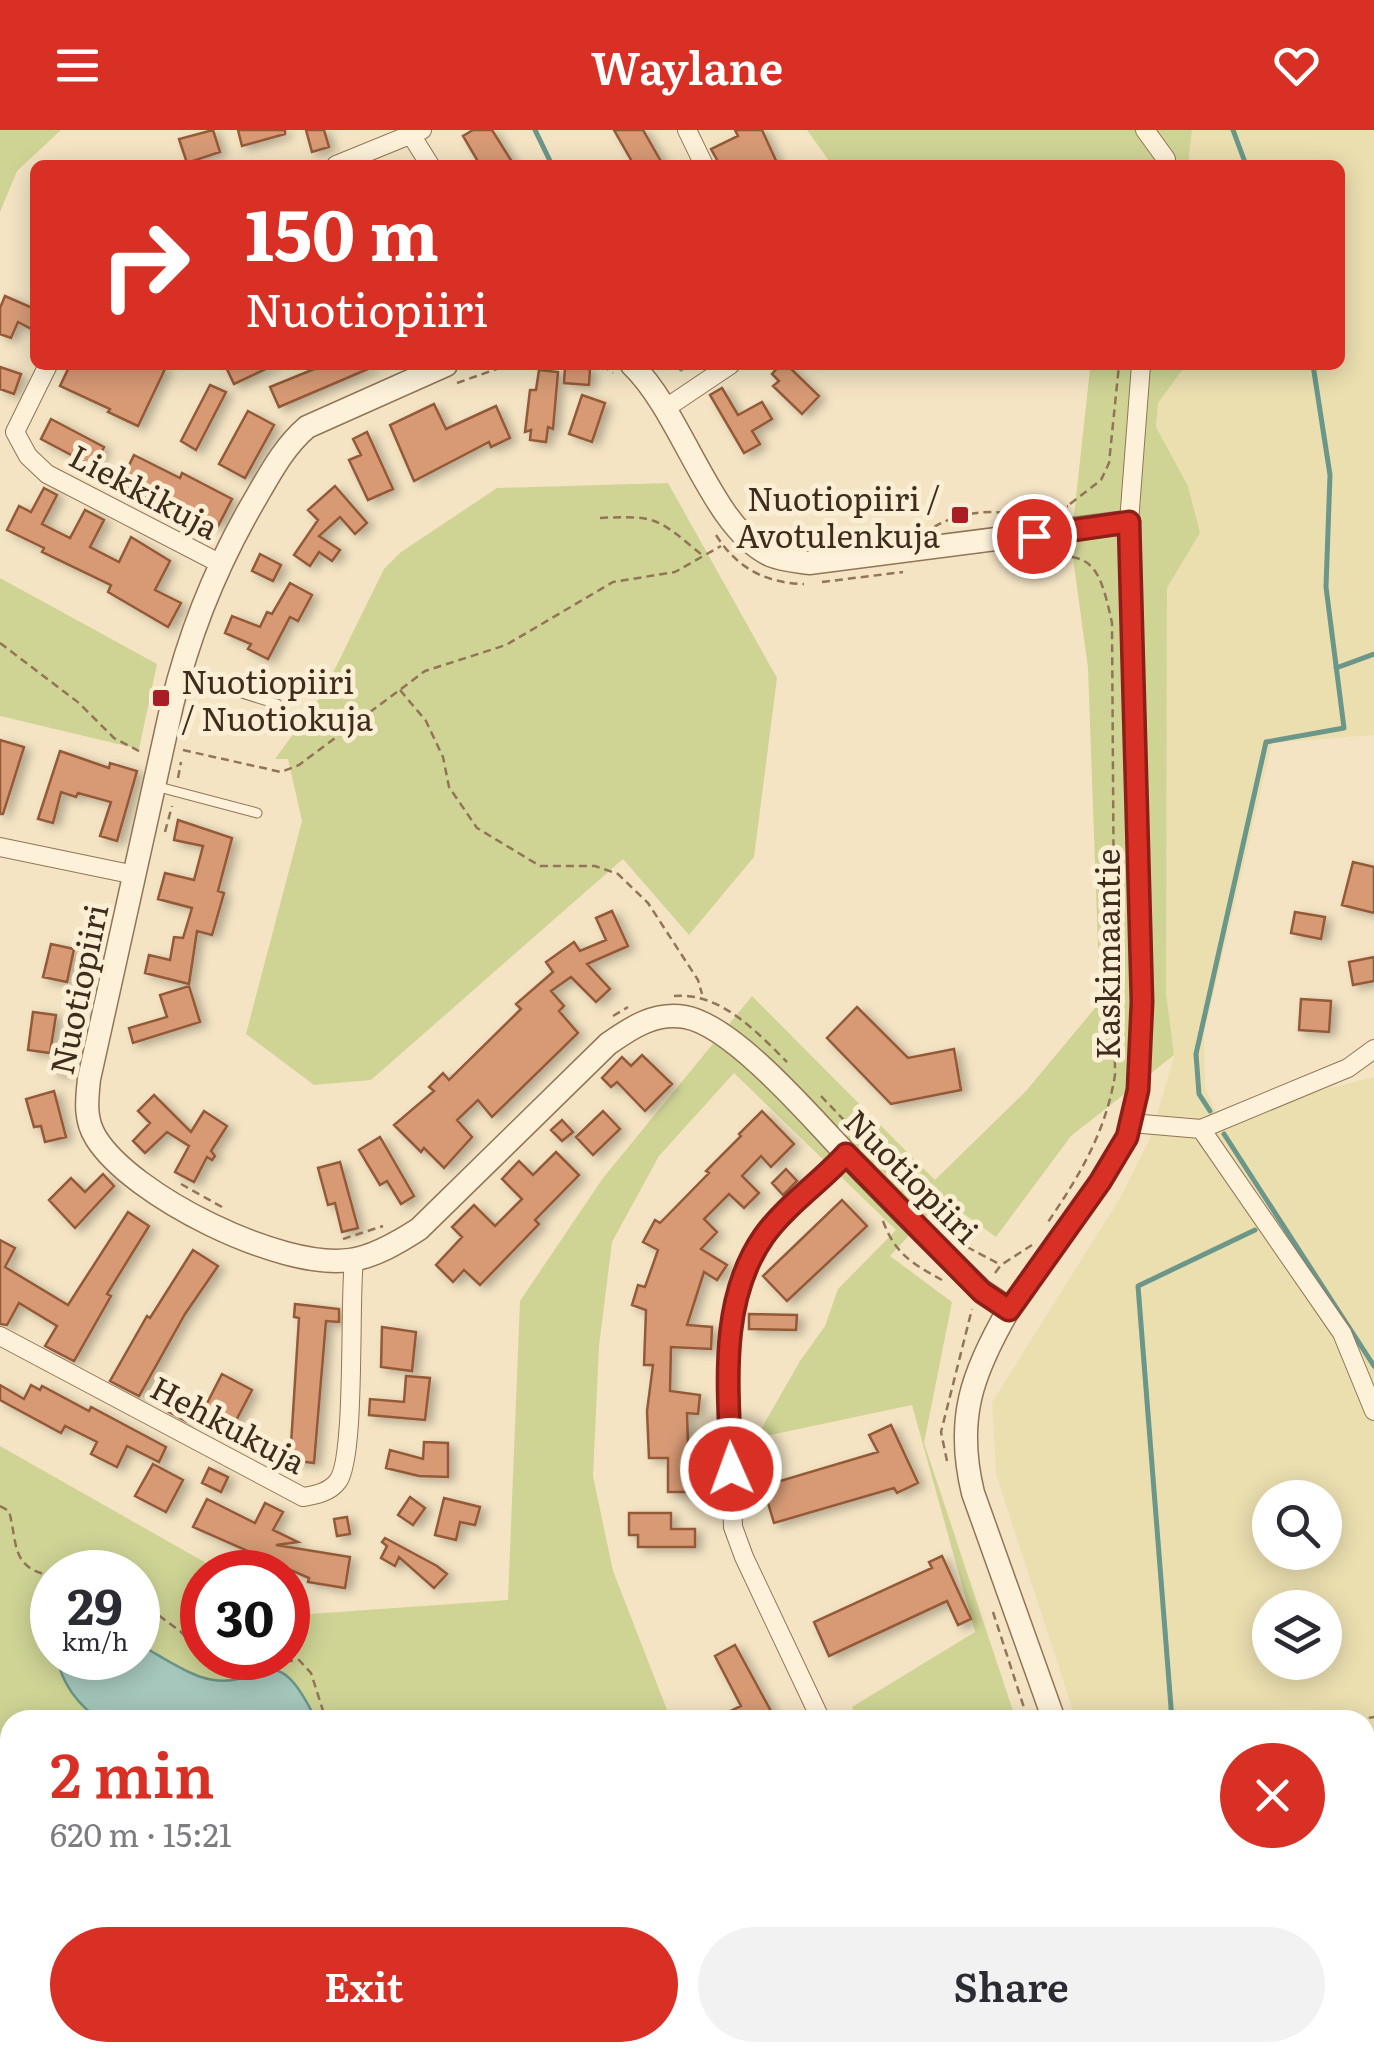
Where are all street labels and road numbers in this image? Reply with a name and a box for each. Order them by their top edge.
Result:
street label: Liekkikuja [62,431,229,550]
street label: Kaskimaantie [1082,849,1130,1059]
street label: Nuotiopiiri [36,899,118,1079]
street label: Nuotiopiiri [835,1097,991,1253]
street label: Hehkukuja [143,1362,316,1484]

